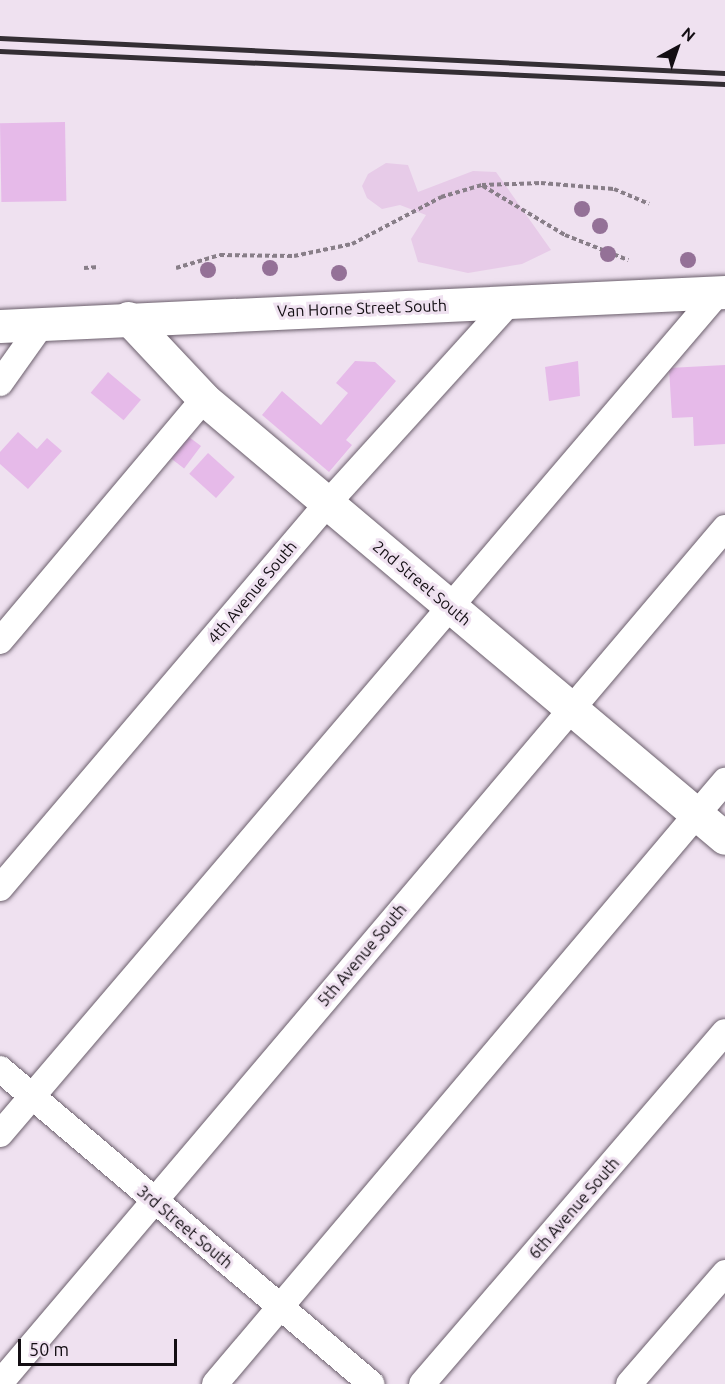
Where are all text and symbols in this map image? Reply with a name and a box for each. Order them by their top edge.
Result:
north arrow [647,18,707,78]
text: N [678,23,699,45]
street label: Van Horne Street South [277,295,447,321]
street label: 2nd Street South [369,536,475,630]
street label: 4th Avenue South [204,537,300,647]
street label: 5th Avenue South [314,900,410,1010]
street label: 6th Avenue South [525,1153,623,1263]
street label: 3rd Street South [133,1181,237,1273]
scale bar [21,1327,180,1365]
text: 50 m [29,1339,69,1359]

